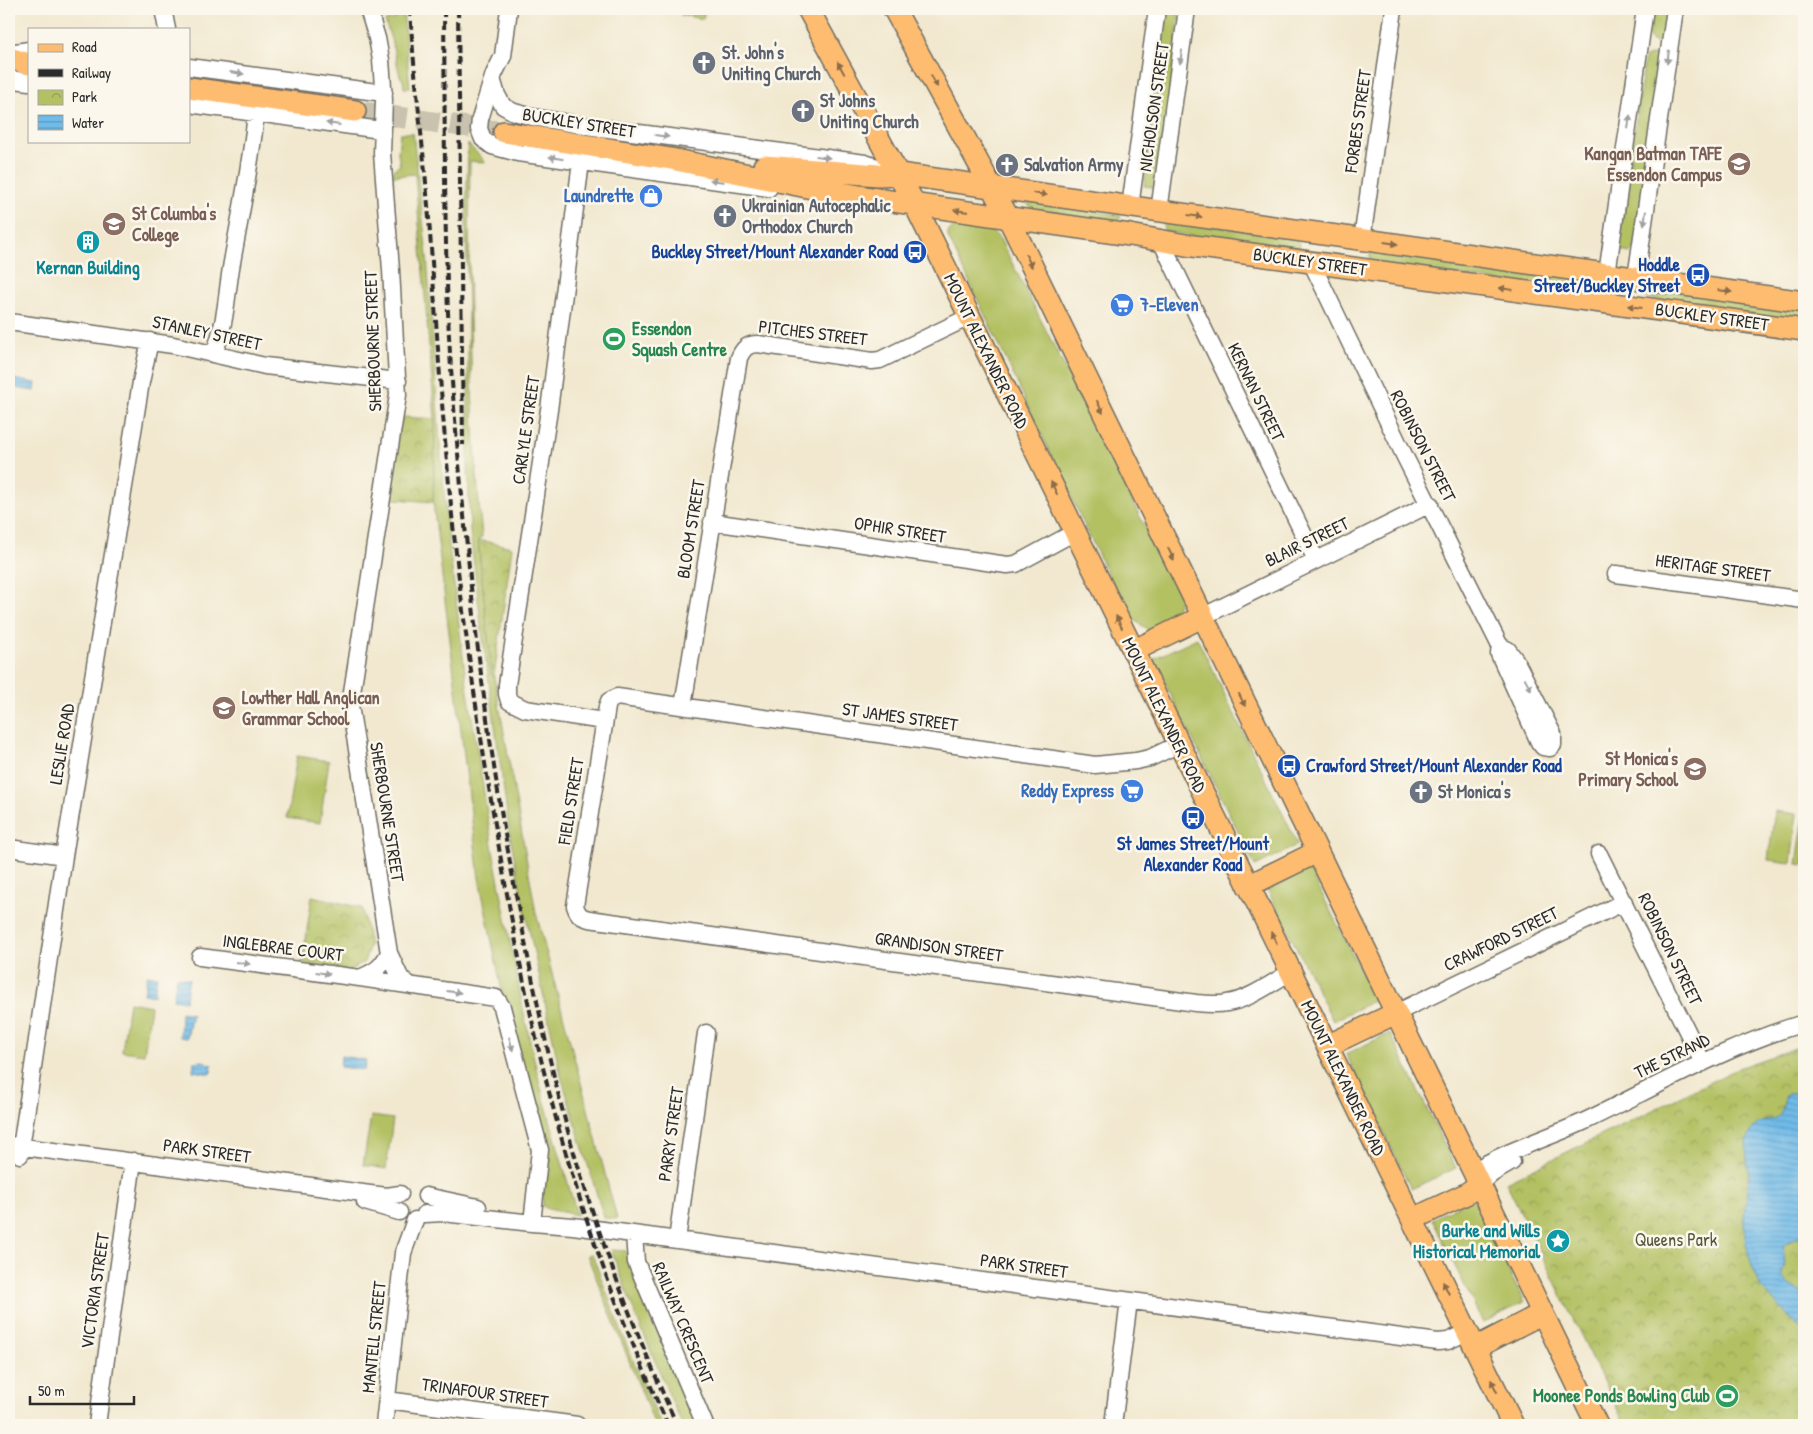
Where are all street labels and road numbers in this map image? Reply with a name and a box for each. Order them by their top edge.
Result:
street label: NICHOLSON STREET [1132,40,1175,173]
street label: FORBES STREET [1338,67,1377,175]
street label: BUCKLEY STREET [521,101,638,144]
street label: BUCKLEY STREET [1252,241,1369,282]
street label: MOUNT ALEXANDER ROAD [938,269,1035,433]
street label: SHERBOURNE STREET [358,270,387,412]
street label: BUCKLEY STREET [1654,296,1771,337]
street label: STANLEY STREET [150,309,265,356]
street label: PITCHES STREET [757,313,869,352]
street label: KERNAN STREET [1222,338,1291,446]
street label: CARLYLE STREET [506,373,546,486]
street label: ROBINSON STREET [1385,386,1463,506]
street label: BLOOM STREET [670,477,711,580]
street label: OPHIR STREET [852,510,948,549]
street label: BLAIR STREET [1261,510,1353,573]
street label: HERITAGE STREET [1654,547,1773,588]
street label: MOUNT ALEXANDER ROAD [1116,633,1213,797]
street label: ST JAMES STREET [841,696,960,737]
street label: LESLIE ROAD [43,701,80,786]
street label: SHERBOURNE STREET [364,740,411,884]
street label: FIELD STREET [551,755,590,847]
street label: ROBINSON STREET [1632,888,1709,1010]
street label: CRAWFORD STREET [1439,900,1563,977]
street label: GRANDISON STREET [873,925,1005,968]
street label: INGLEBRAE COURT [221,928,346,967]
street label: MOUNT ALEXANDER ROAD [1295,996,1392,1160]
street label: THE STRAND [1630,1026,1714,1084]
street label: PARRY STREET [652,1085,690,1183]
street label: PARK STREET [162,1132,253,1169]
street label: VICTORIA STREET [74,1231,115,1351]
street label: PARK STREET [979,1247,1070,1284]
street label: RAILWAY CRESCENT [647,1258,721,1388]
street label: MANTELL STREET [355,1279,392,1394]
street label: TRINAFOUR STREET [420,1371,550,1414]

